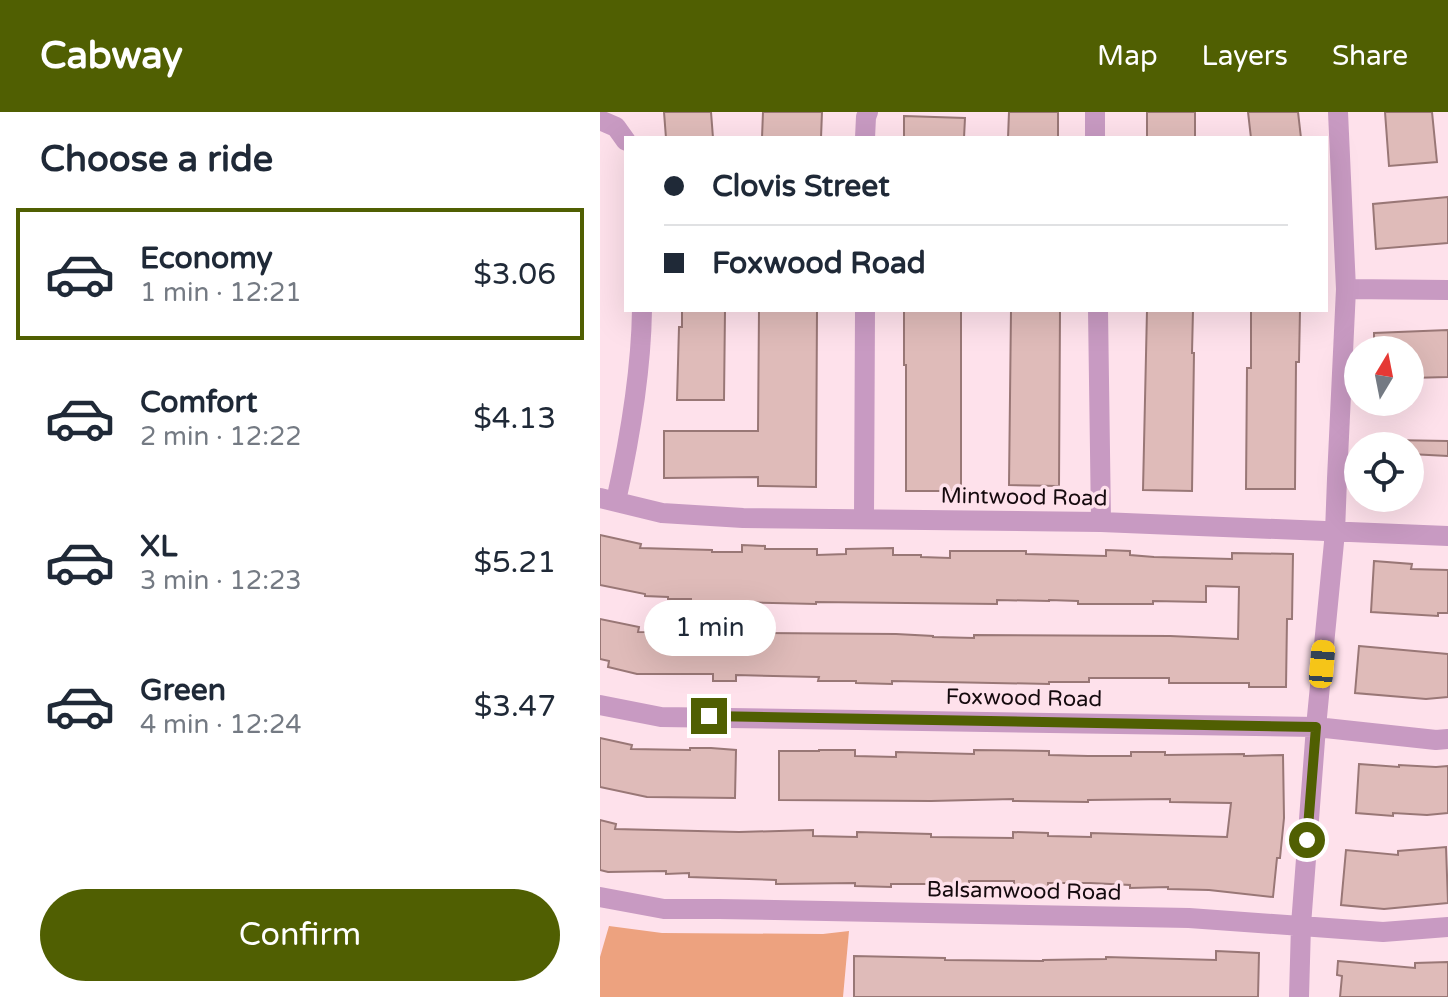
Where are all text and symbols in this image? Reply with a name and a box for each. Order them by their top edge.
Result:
text: Cabway [40,33,183,79]
text: Map [1097,39,1158,73]
text: Layers [1202,39,1288,73]
text: Share [1332,39,1408,73]
text: Choose a ride [40,138,273,181]
text: Clovis Street [712,168,890,205]
icon: car [44,238,116,310]
text: Economy [140,240,273,277]
text: Foxwood Road [712,245,926,282]
text: $3.06 [473,256,556,293]
text: 1 min · 12:21 [140,277,302,308]
north arrow [1344,336,1424,416]
map controls [1344,336,1424,512]
icon: car [44,382,116,454]
text: Comfort [140,384,258,421]
text: $4.13 [473,400,556,437]
text: 2 min · 12:22 [140,421,302,452]
button: locate [1344,432,1424,512]
street label: Mintwood Road [940,483,1108,511]
icon: car [44,526,116,598]
text: XL [140,528,177,565]
text: $5.21 [474,544,556,581]
text: 3 min · 12:23 [140,565,302,596]
callout: 1 min [643,600,775,656]
text: 1 min [675,612,745,643]
car [1308,639,1336,689]
icon: car [44,670,116,742]
text: Green [140,672,226,709]
street label: Foxwood Road [945,684,1103,712]
text: $3.47 [474,688,556,725]
route end [691,698,727,734]
text: 4 min · 12:24 [140,709,302,740]
route start [1289,822,1325,858]
street label: Balsamwood Road [926,876,1122,906]
button: Confirm [40,889,560,981]

